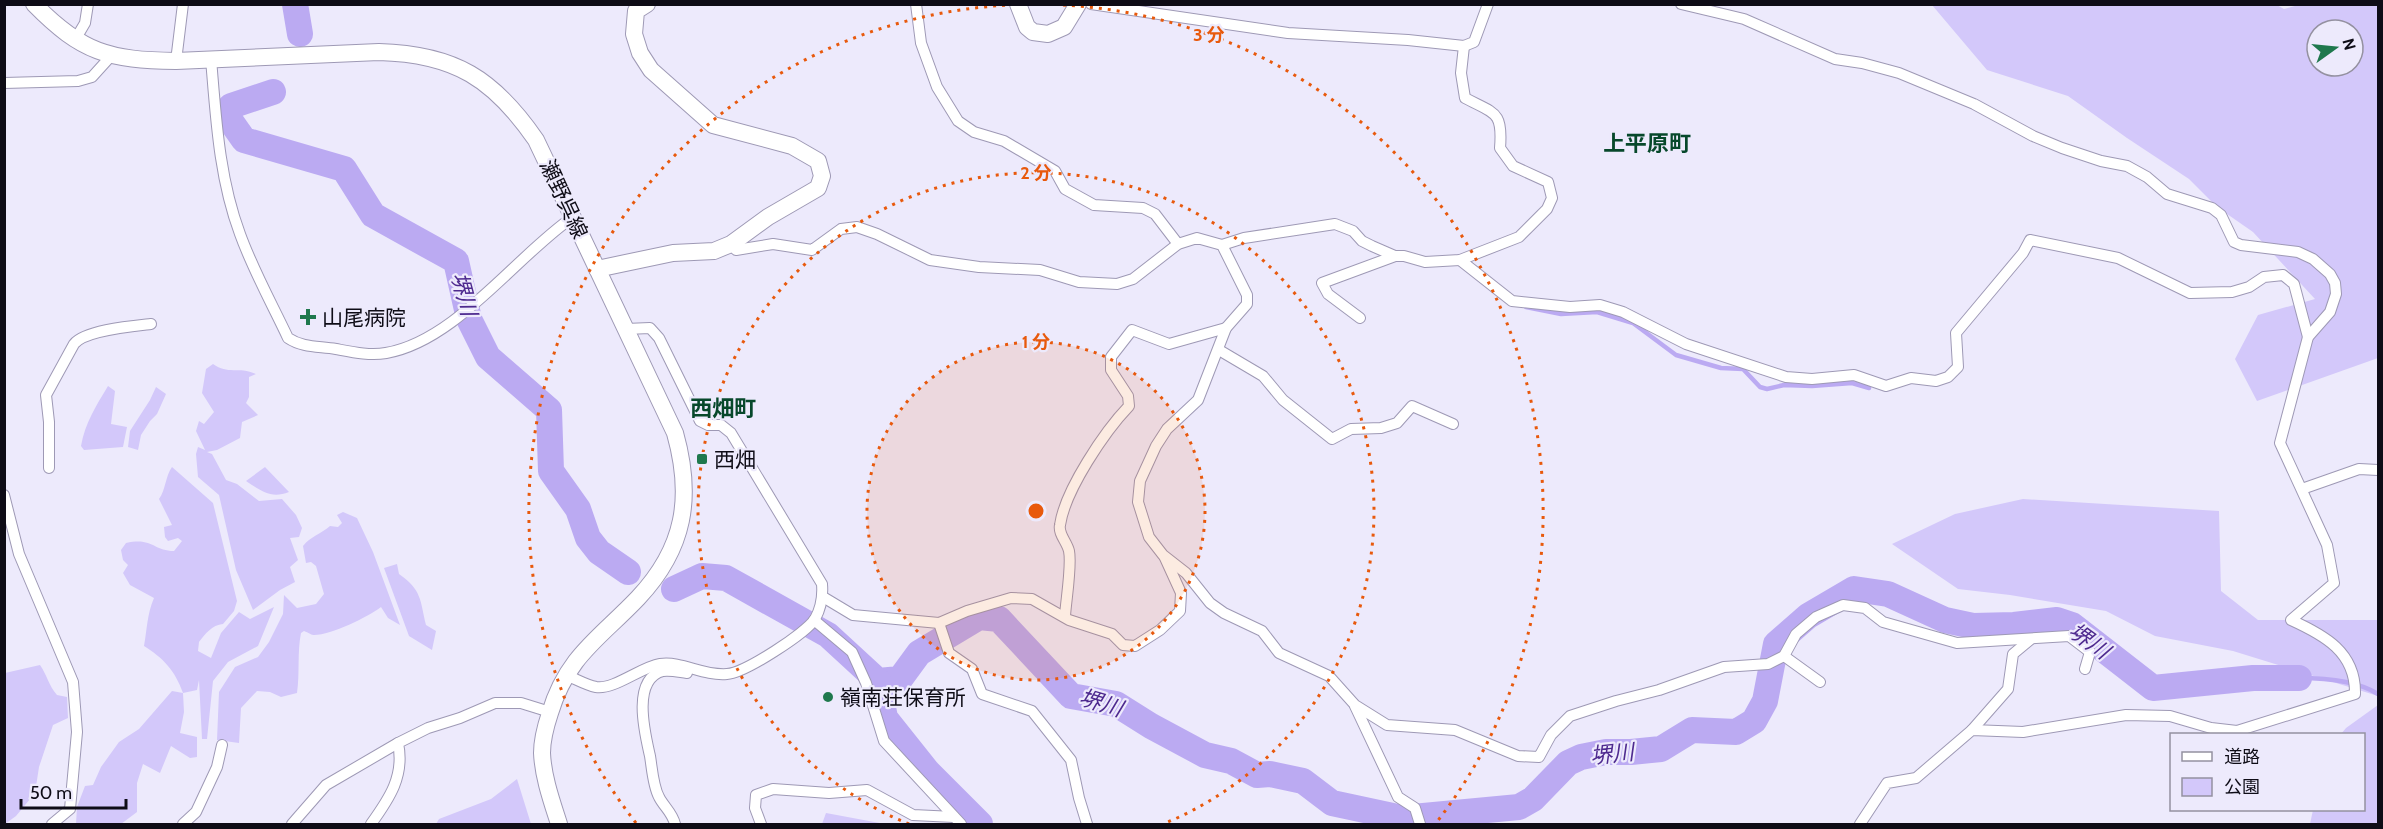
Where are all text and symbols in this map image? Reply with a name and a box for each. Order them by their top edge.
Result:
north arrow [2305,18,2365,78]
text: 3 分 [1193,24,1225,46]
text: N [2338,36,2360,52]
district label: 上平原町 [1603,130,1691,157]
street label: 瀬野呉線 [535,156,593,242]
text: 2 分 [1020,162,1052,184]
water label: 堺川 [445,269,483,321]
place label: 山尾病院 [322,305,406,330]
marker: 山尾病院 [299,308,317,326]
text: 1 分 [1022,331,1050,353]
district label: 西畑町 [690,395,756,422]
place label: 西畑 [714,447,756,472]
marker: 西畑 [695,452,709,466]
centre of rings [1026,501,1046,521]
water label: 堺川 [2063,617,2116,666]
water label: 堺川 [1076,684,1128,723]
place label: 嶺南荘保育所 [840,685,966,710]
marker: 嶺南荘保育所 [821,690,835,704]
legend [2170,733,2365,811]
water label: 堺川 [1589,738,1637,770]
text: 道路 [2224,746,2260,768]
scale bar [21,772,126,810]
text: 公園 [2224,776,2260,798]
text: 50 m [30,782,72,804]

